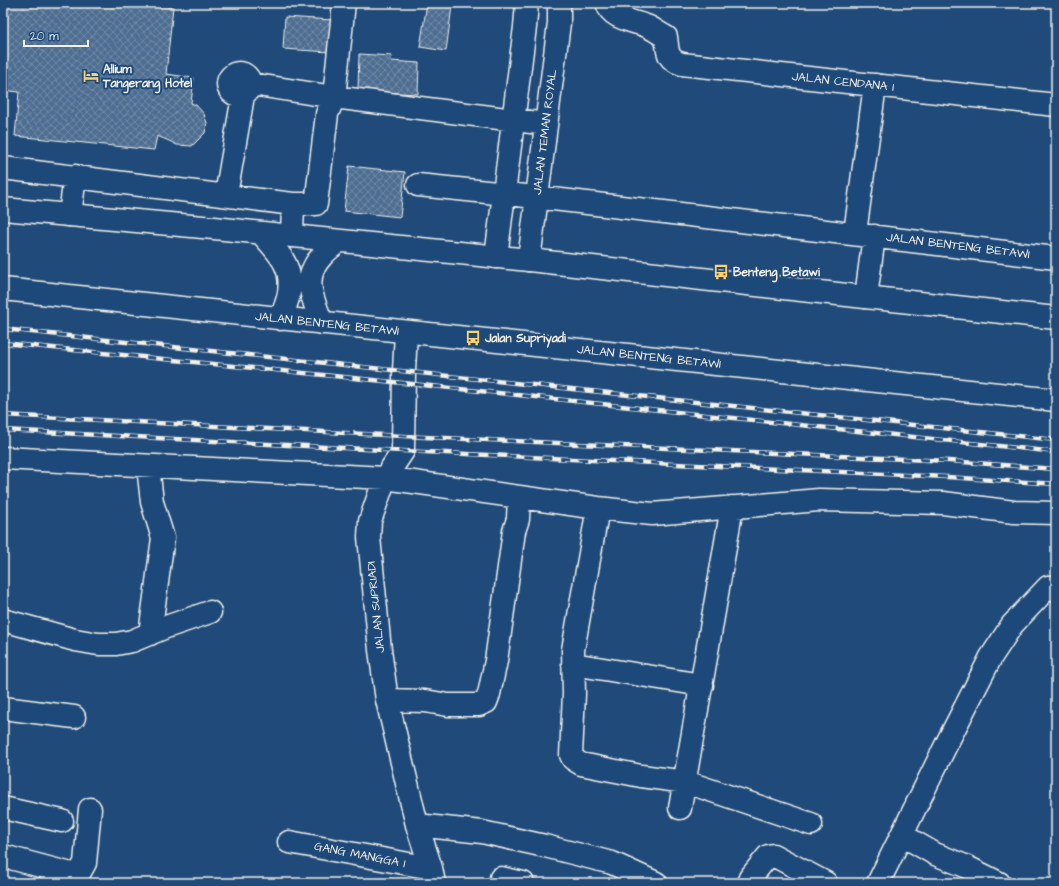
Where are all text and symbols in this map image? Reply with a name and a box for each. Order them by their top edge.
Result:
scale bar [24,22,88,48]
text: 20 m [30,28,59,45]
place label: Allium Tangerang Hotel [102,61,192,94]
hotel icon: Allium Tangerang Hotel [82,67,100,85]
street label: JALAN TEMAN ROYAL [529,68,561,196]
street label: JALAN CENDANA I [791,68,895,96]
street label: JALAN BENTENG BETAWI [885,229,1031,263]
bus stop icon: Benteng Betawi [712,263,730,281]
place label: Benteng Betawi [733,264,820,283]
street label: JALAN BENTENG BETAWI [254,308,400,340]
bus stop icon: Jalan Supriyadi [464,329,482,347]
place label: Jalan Supriyadi [484,330,566,348]
street label: JALAN BENTENG BETAWI [576,341,722,373]
street label: JALAN SUPRIADI [363,560,389,654]
street label: GANG MANGGA I [313,838,407,872]

